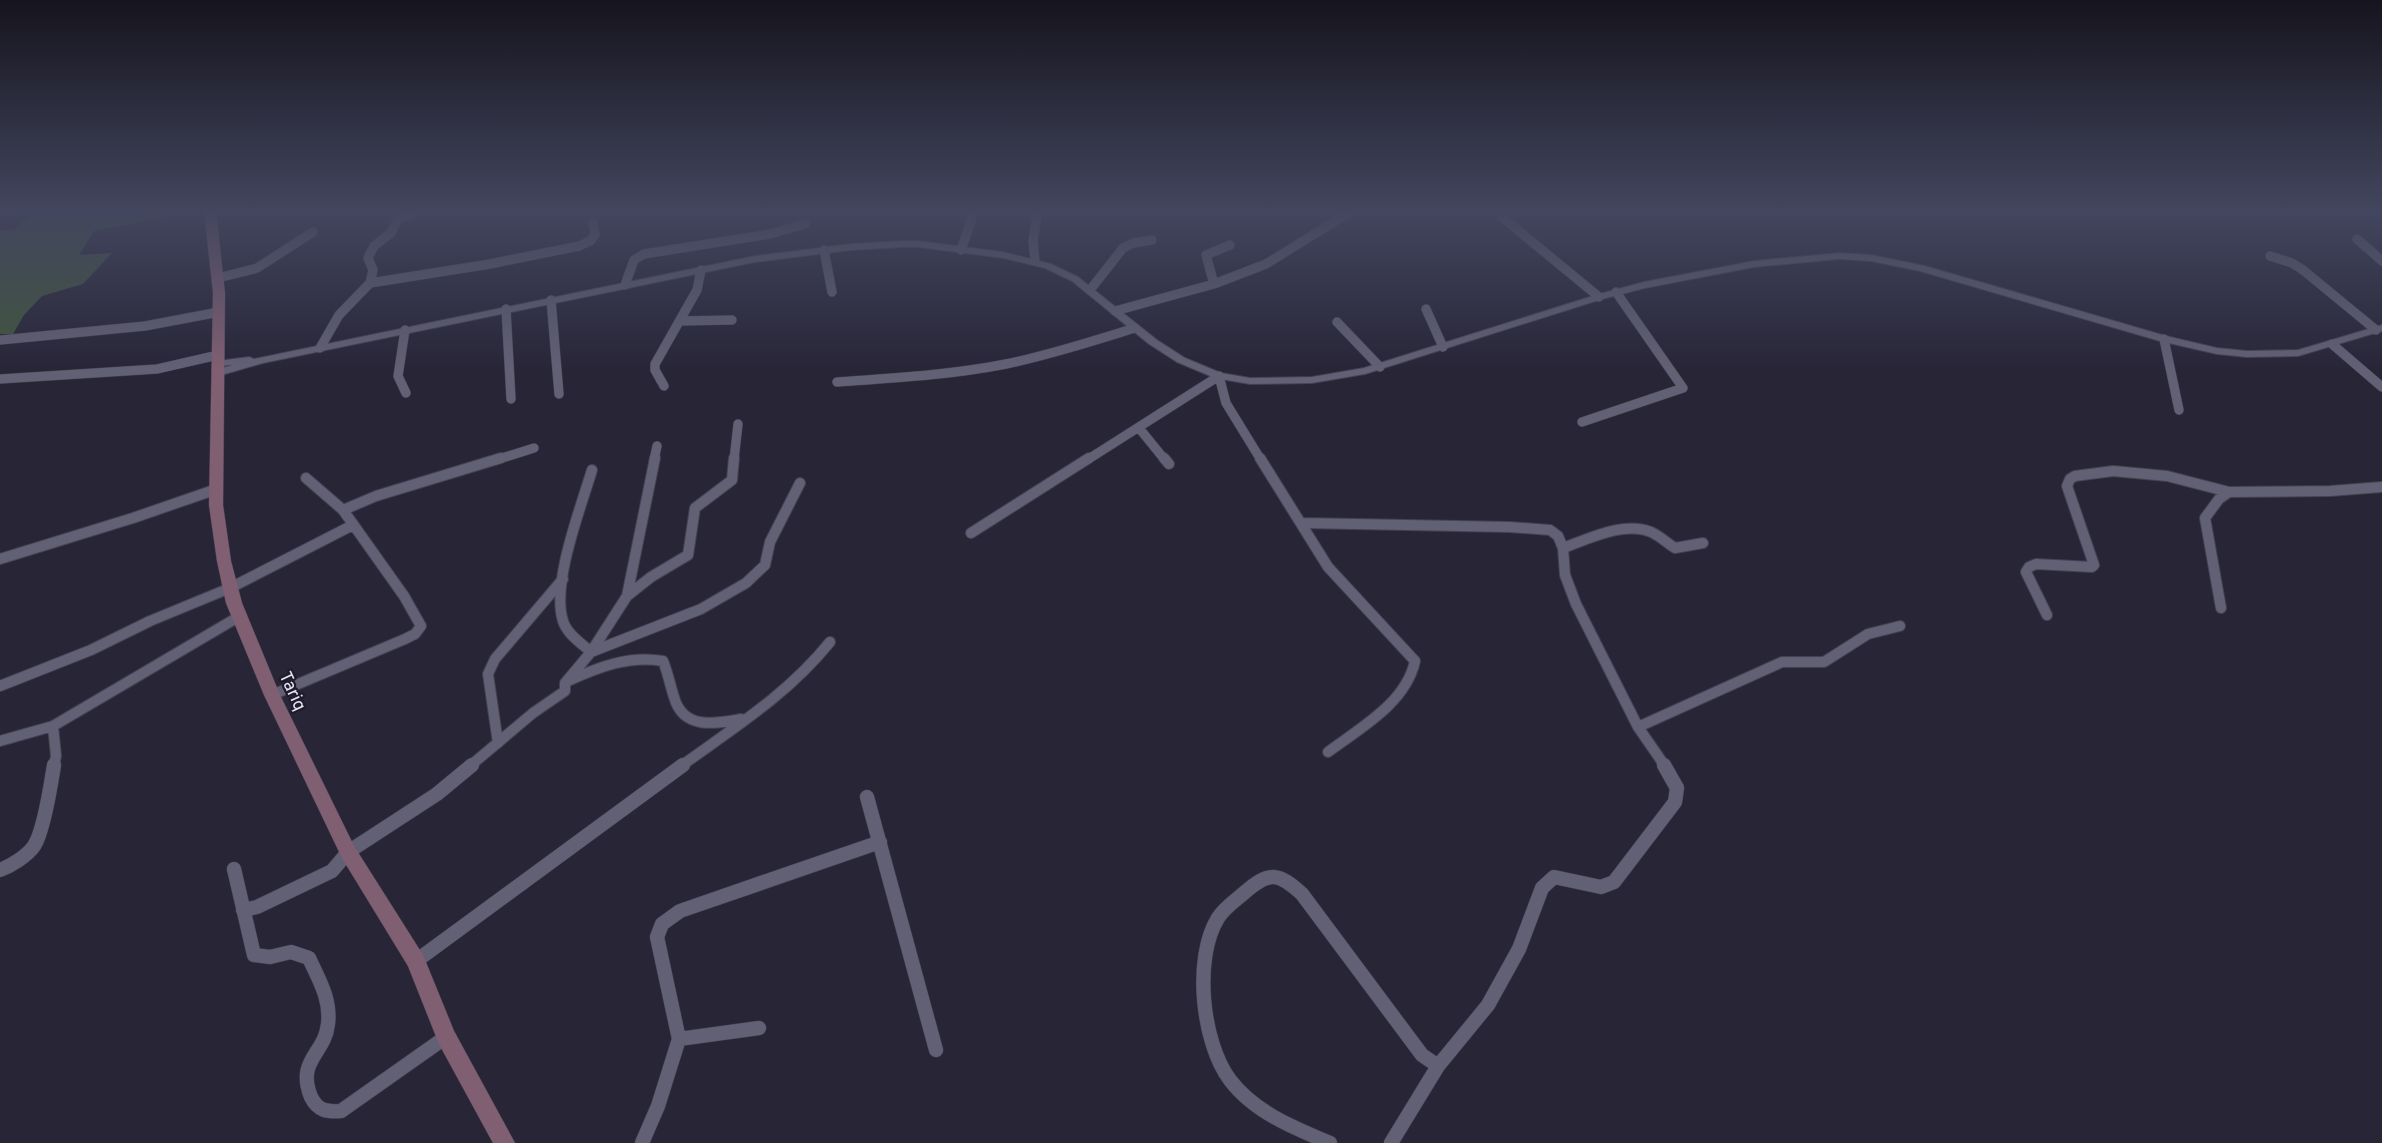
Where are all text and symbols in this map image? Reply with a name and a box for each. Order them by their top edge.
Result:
street label: Tariq [273,668,311,715]

